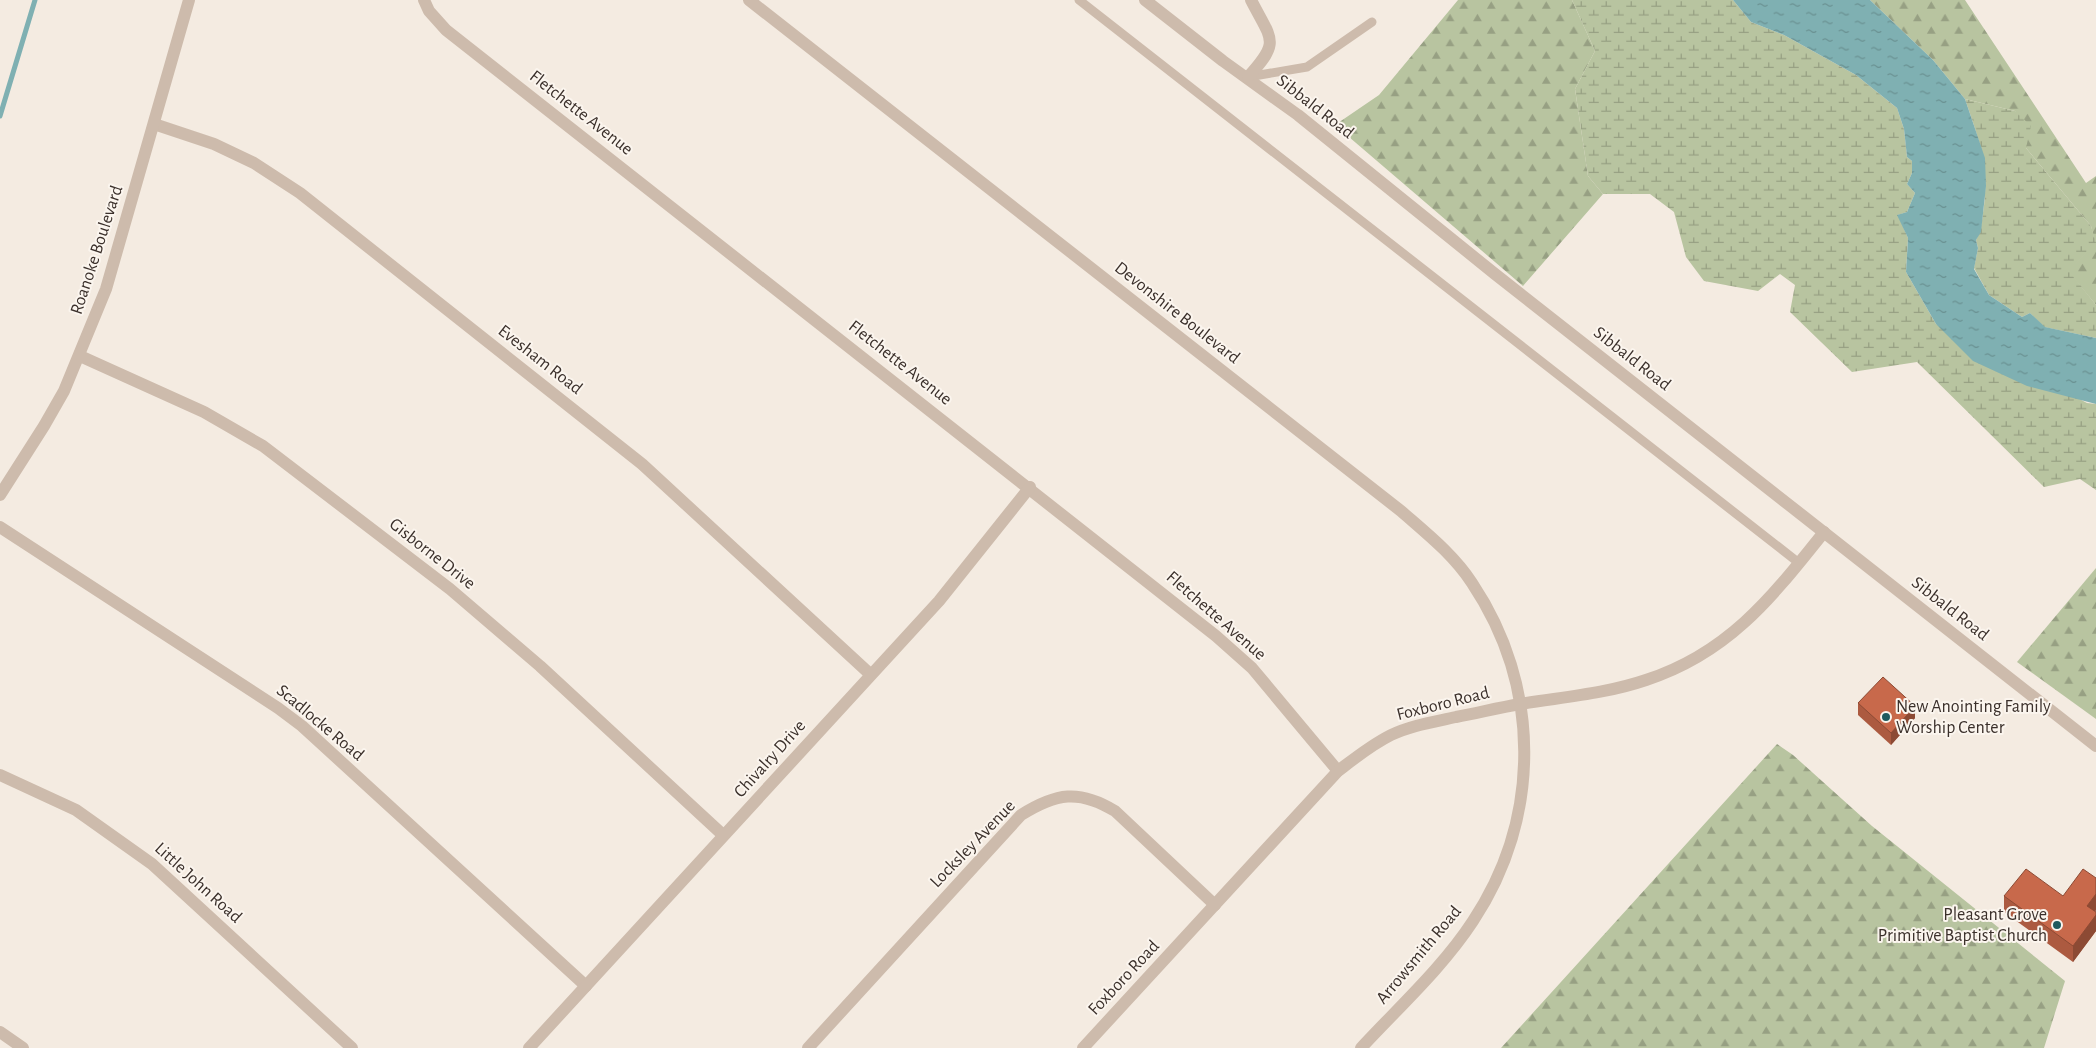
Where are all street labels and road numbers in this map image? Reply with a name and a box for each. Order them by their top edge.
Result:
street label: Fletchette Avenue [526,67,636,159]
street label: Sibbald Road [1273,72,1357,142]
street label: Roanoke Boulevard [68,183,126,317]
street label: Devonshire Boulevard [1111,259,1243,367]
street label: Fletchette Avenue [845,317,955,409]
street label: Evesham Road [495,322,585,398]
street label: Sibbald Road [1590,324,1674,394]
street label: Gisborne Drive [386,515,478,593]
street label: Fletchette Avenue [1163,568,1269,664]
street label: Sibbald Road [1908,574,1992,644]
street label: Scadlocke Road [273,681,367,765]
street label: Foxboro Road [1395,684,1491,724]
street label: Chivalry Drive [731,717,809,801]
street label: Locksley Avenue [927,797,1019,891]
street label: Little John Road [151,839,245,927]
street label: Arrowsmith Road [1373,903,1465,1007]
street label: Foxboro Road [1085,937,1163,1019]

